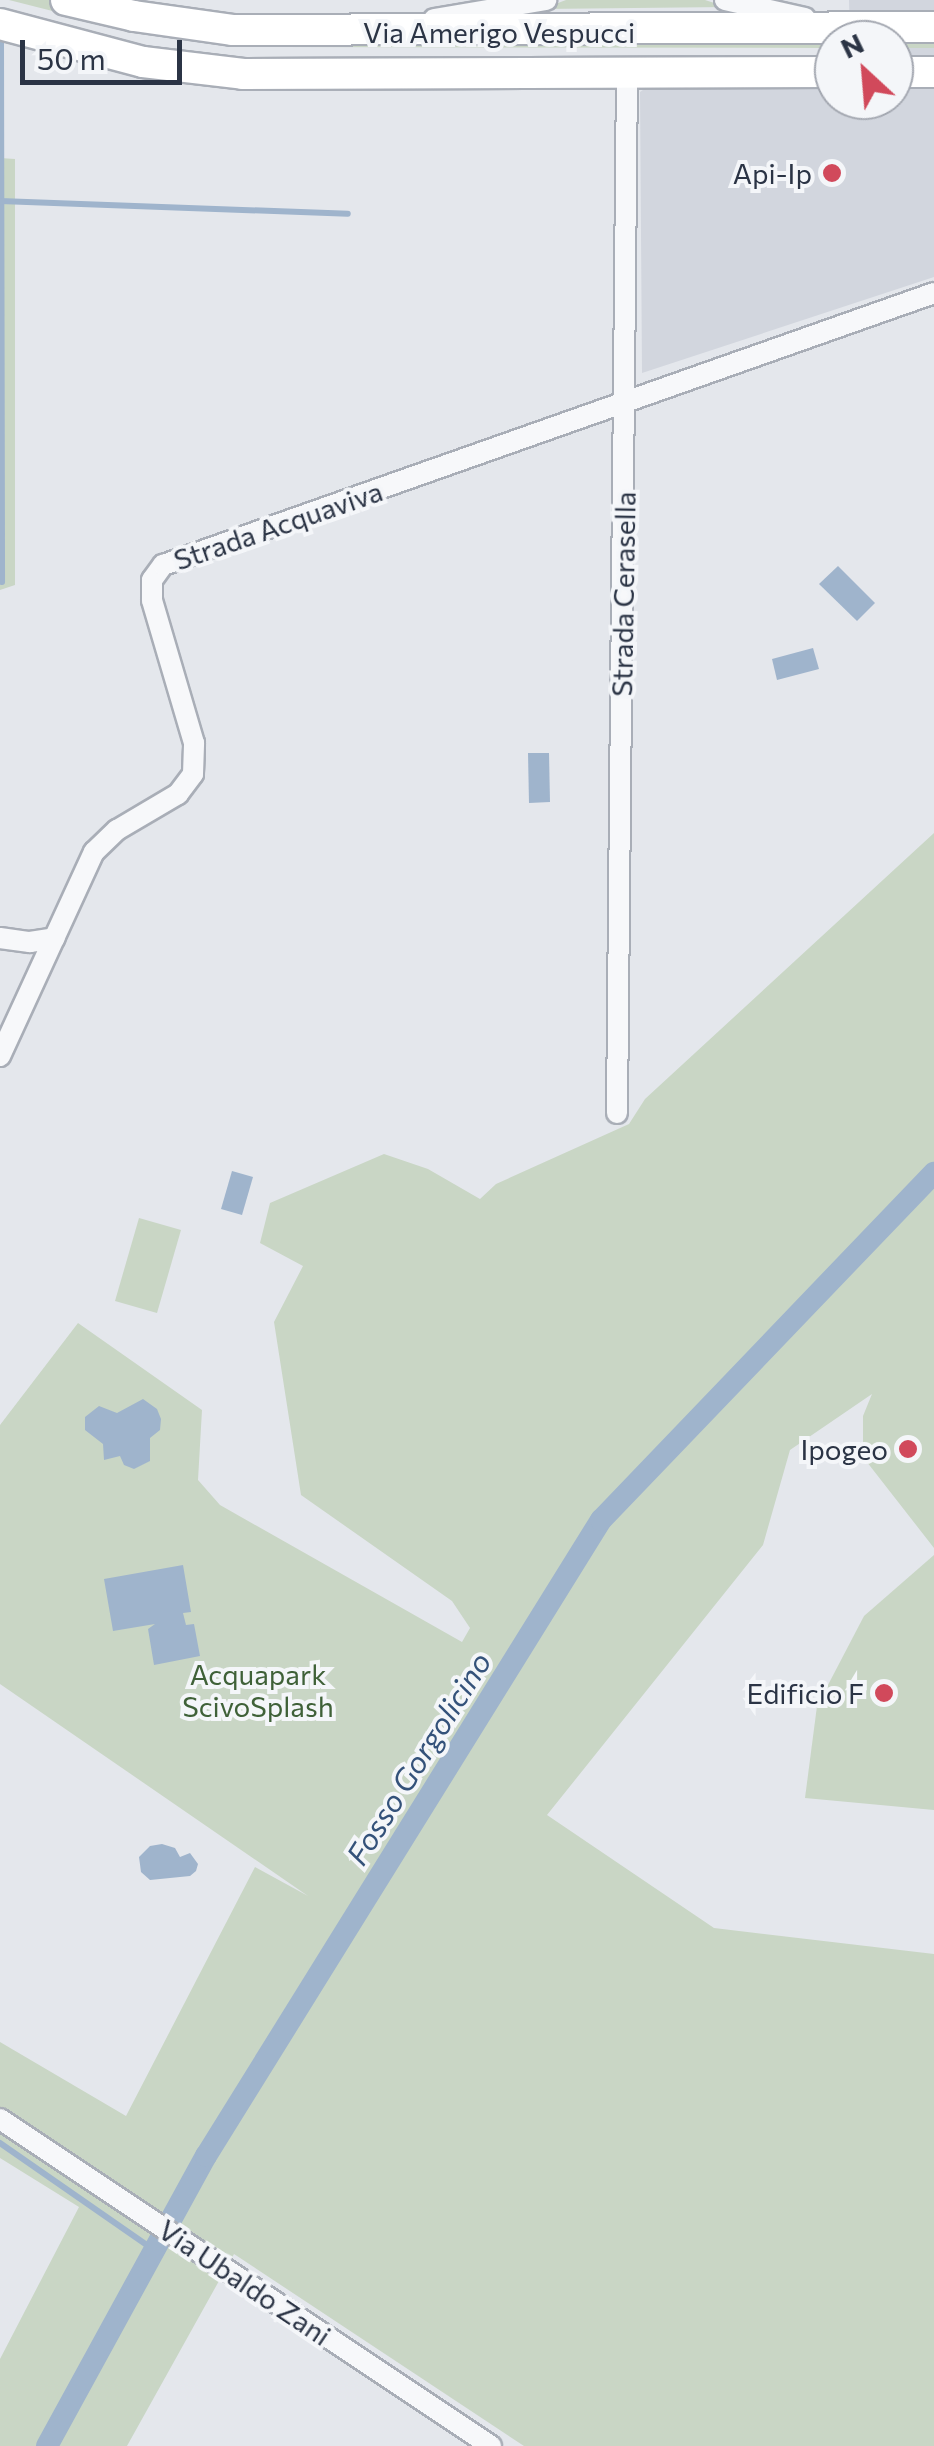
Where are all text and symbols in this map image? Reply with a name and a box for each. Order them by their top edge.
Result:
street label: Via Amerigo Vespucci [363,15,635,49]
scale bar [25,20,188,82]
north arrow [814,20,914,120]
text: N [835,25,869,65]
text: 50 m [37,39,106,76]
place label: Api-Ip [733,156,812,190]
marker: Api-Ip [821,162,843,184]
street label: Strada Acquaviva [169,474,387,576]
street label: Strada Cerasella [604,491,642,697]
place label: Ipogeo [800,1432,888,1466]
marker: Ipogeo [897,1438,919,1460]
water label: Fosso Gorgolicino [338,1645,498,1871]
park label: Acquapark ScivoSplash [182,1657,334,1723]
place label: Edificio F [747,1676,864,1710]
marker: Edificio F [873,1682,895,1704]
street label: Via Ubaldo Zani [153,2212,337,2352]

